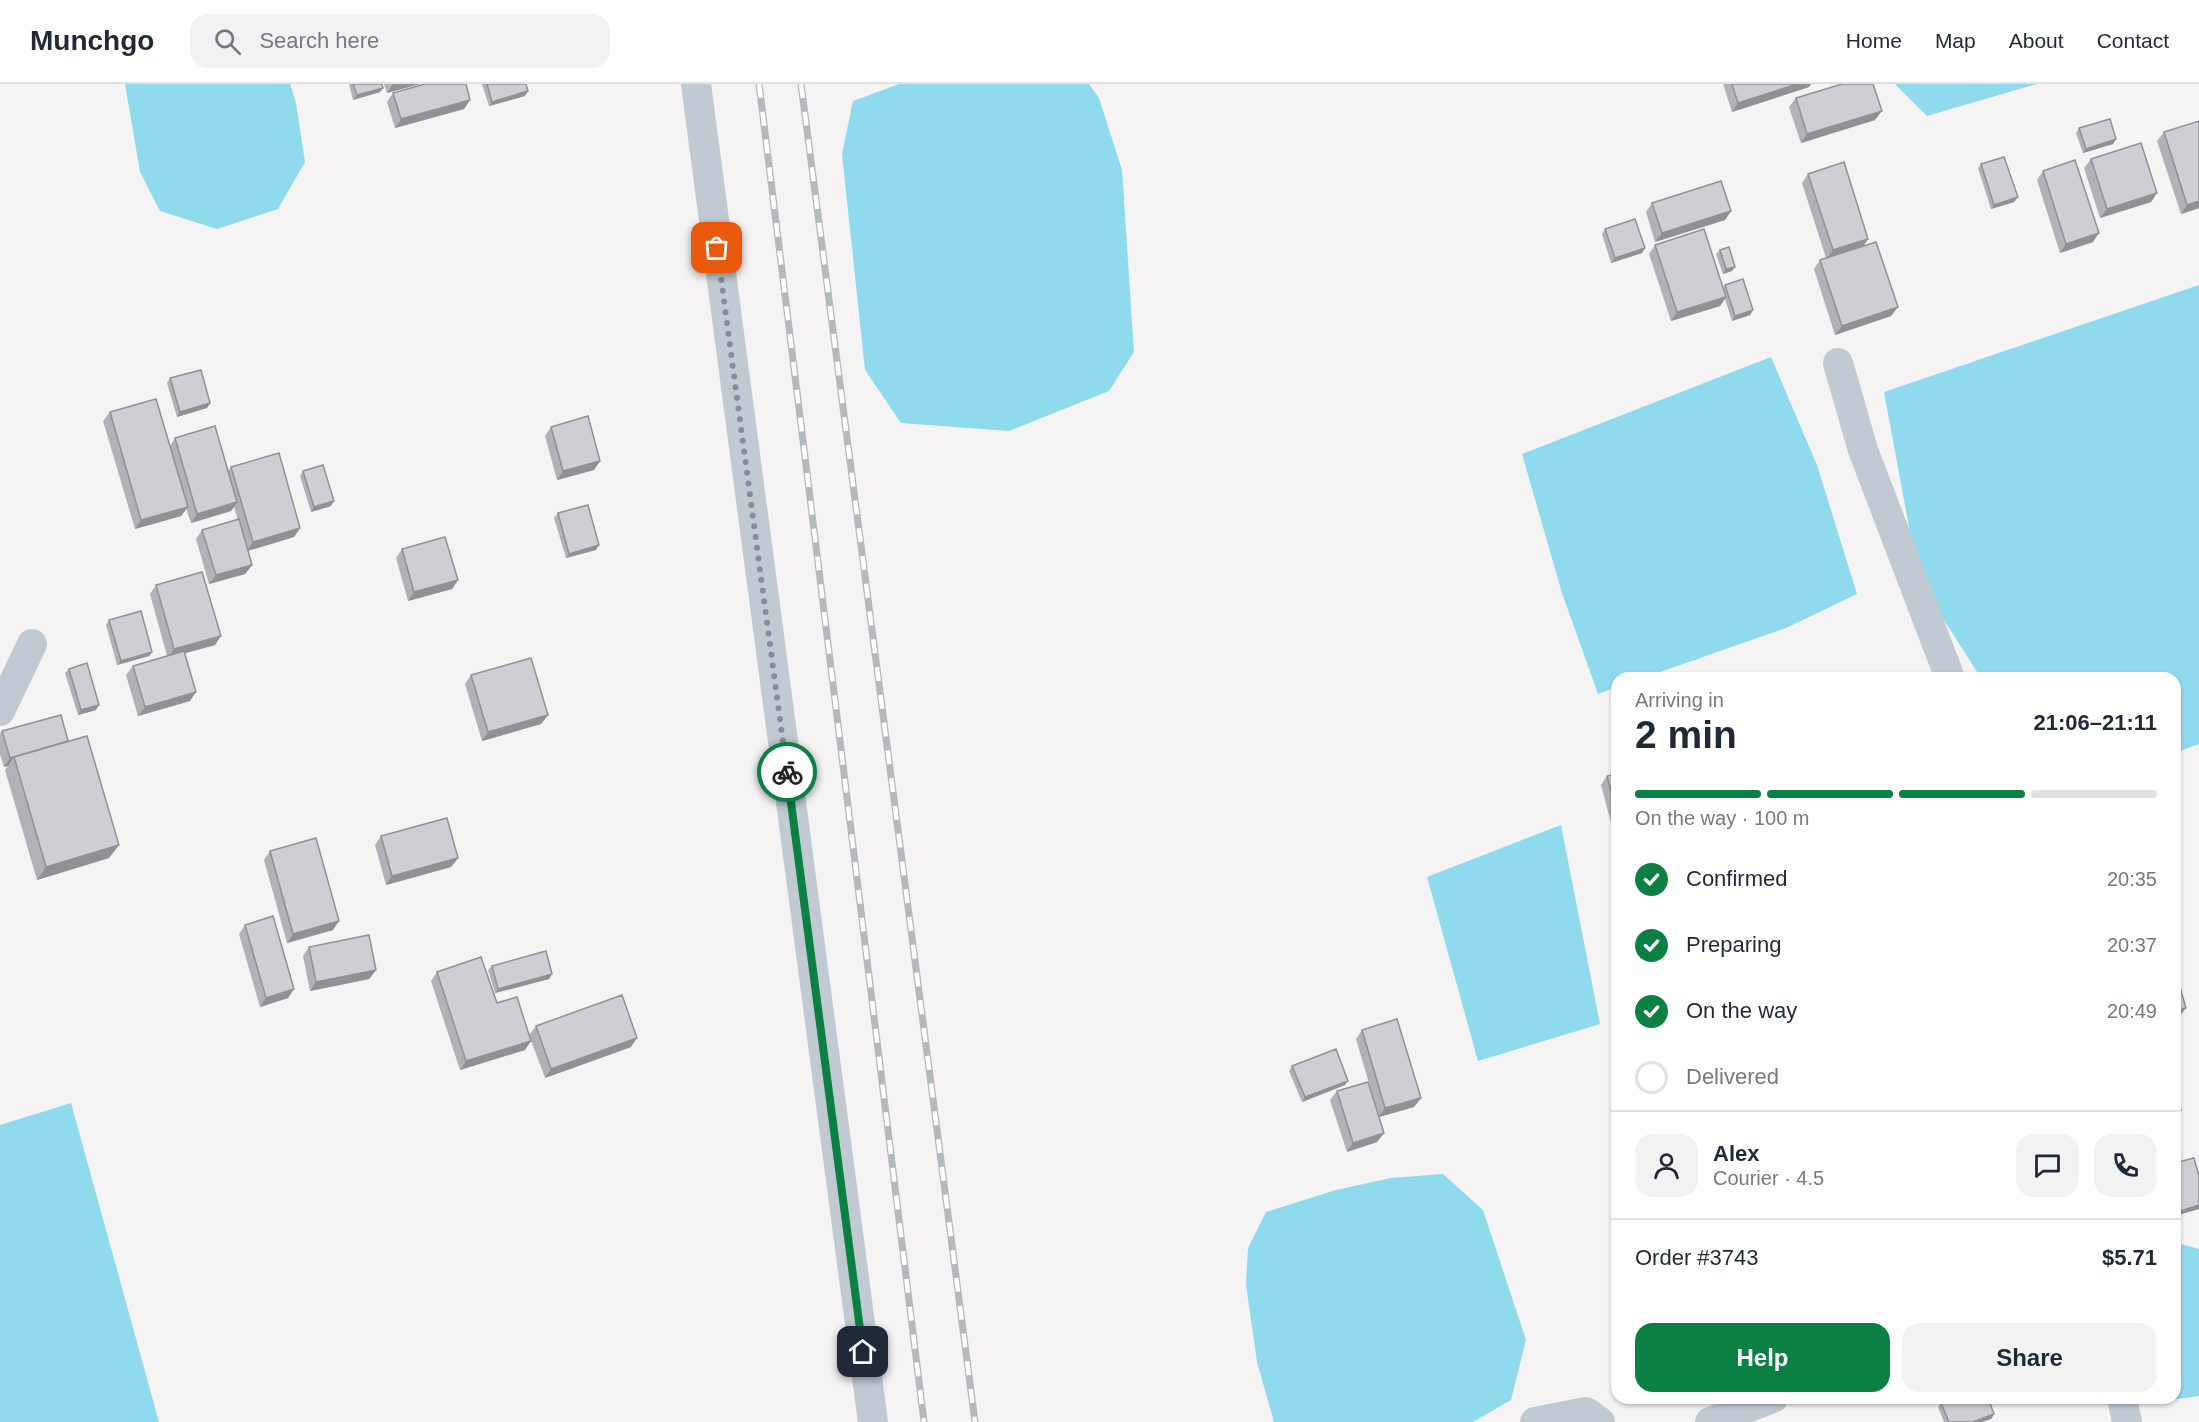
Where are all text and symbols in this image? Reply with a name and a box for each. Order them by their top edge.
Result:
search box [190,14,610,68]
text: Munchgo [30,25,154,56]
icon: search [211,25,244,58]
text: Search here [259,28,379,53]
text: Home [1846,29,1902,52]
text: Map [1935,29,1976,52]
text: About [2009,29,2064,52]
text: Contact [2097,29,2169,52]
pin [691,222,742,273]
icon: bag [700,231,733,264]
text: Arriving in [1635,689,1724,711]
text: 21:06–21:11 [2033,710,2157,735]
text: 2 min [1635,713,1737,756]
courier [757,742,817,802]
icon: bike [771,756,804,789]
text: On the way · 100 m [1635,807,1810,829]
icon: check [1635,863,1668,896]
text: Confirmed [1686,866,1787,891]
text: 20:35 [2107,868,2157,890]
icon: check [1635,929,1668,962]
text: Preparing [1686,932,1781,957]
text: 20:37 [2107,934,2157,956]
icon: check [1635,995,1668,1028]
text: On the way [1686,998,1797,1023]
text: 20:49 [2107,1000,2157,1022]
text: Delivered [1686,1064,1779,1089]
button: person [1635,1134,1698,1197]
button: chat [2016,1134,2079,1197]
button: phone [2094,1134,2157,1197]
text: Alex [1713,1141,1759,1166]
text: Courier · 4.5 [1713,1167,1824,1189]
text: Order #3743 [1635,1245,1759,1270]
text: $5.71 [2102,1245,2157,1270]
button: Help [1635,1323,1890,1392]
button: Share [1902,1323,2157,1392]
pin [837,1326,888,1377]
icon: home [846,1335,879,1368]

